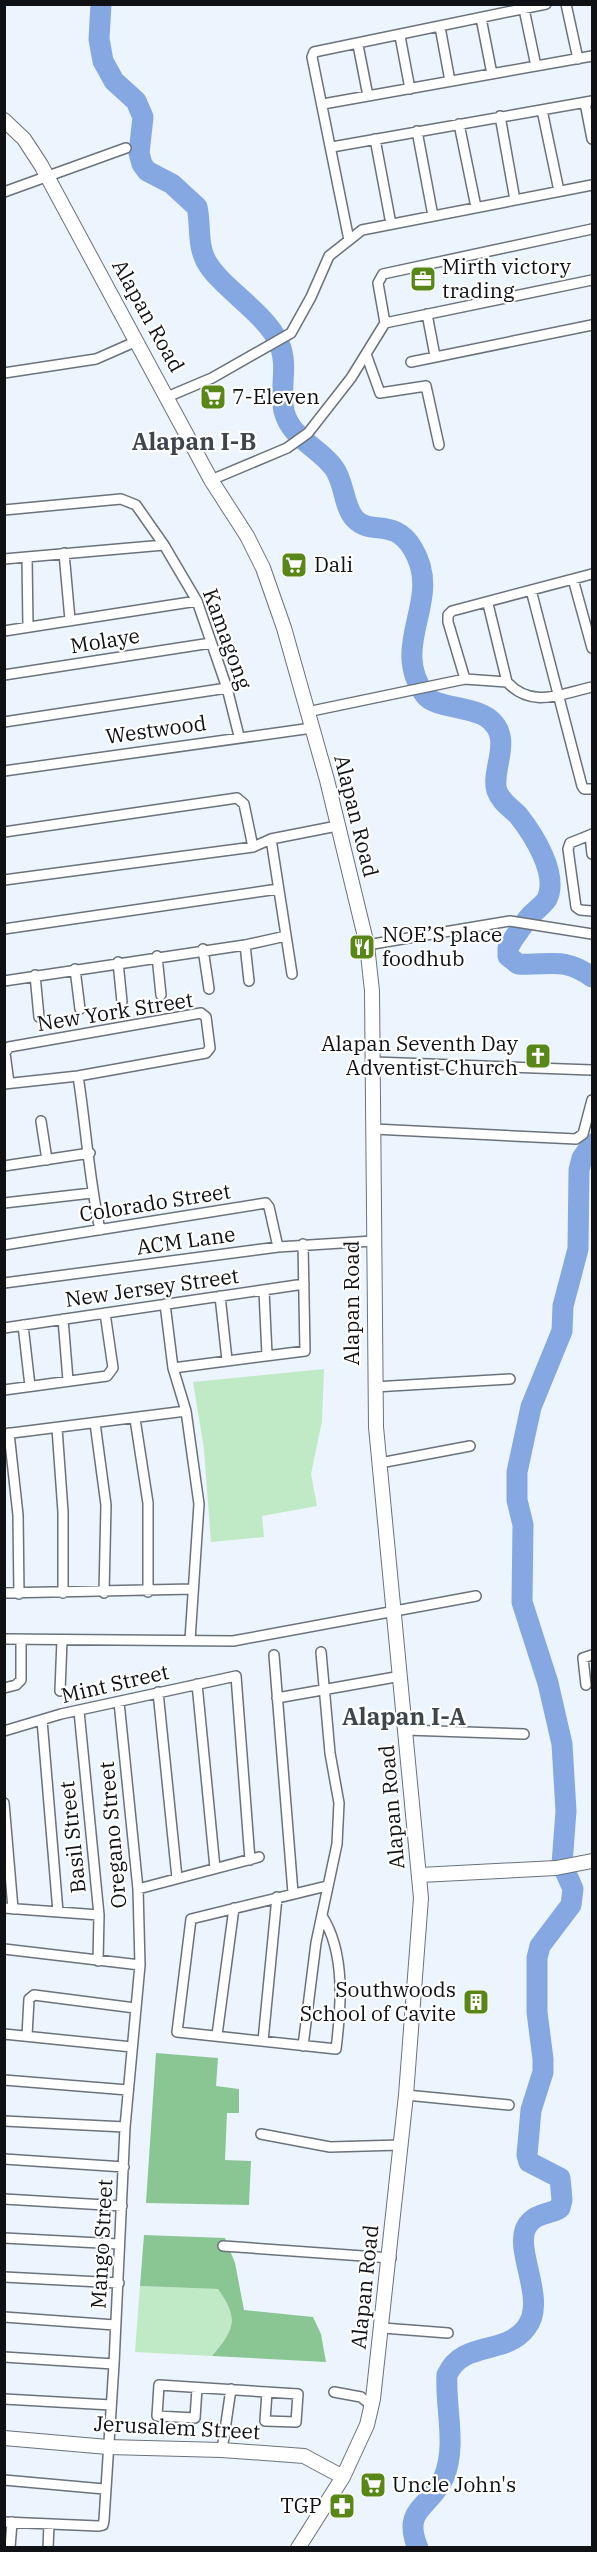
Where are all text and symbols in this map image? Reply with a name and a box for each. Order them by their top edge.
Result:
place label: Mirth victory trading [442,252,572,304]
street label: Alapan Road [106,254,192,377]
office icon: Mirth victory trading [408,264,438,294]
supermarket icon: 7-Eleven [198,382,228,412]
place label: 7-Eleven [232,382,320,410]
district label: Alapan I-B [132,425,256,457]
supermarket icon: Dali [279,550,309,580]
place label: Dali [314,550,353,578]
street label: Kamagong [197,584,259,693]
street label: Molaye [68,621,142,659]
street label: Westwood [104,708,208,750]
street label: Alapan Road [328,752,386,880]
place label: NOE’S place foodhub [382,920,502,972]
restaurant icon: NOE’S place foodhub [347,932,377,962]
street label: New York Street [35,985,195,1037]
place label: Alapan Seventh Day Adventist Church [321,1029,519,1081]
church icon: Alapan Seventh Day Adventist Church [523,1041,553,1071]
street label: Colorado Street [77,1176,232,1228]
street label: ACM Lane [135,1219,237,1261]
street label: Alapan Road [337,1240,365,1365]
street label: New Jersey Street [63,1261,241,1313]
street label: Mint Street [58,1657,171,1709]
district label: Alapan I-A [342,1700,466,1732]
street label: Alapan Road [372,1743,410,1871]
street label: Oregano Street [92,1760,132,1910]
street label: Basil Street [52,1780,92,1895]
place label: Southwoods School of Cavite [300,1975,456,2027]
building icon: Southwoods School of Cavite [461,1987,491,2017]
street label: Mango Street [84,2178,118,2310]
street label: Alapan Road [344,2223,384,2350]
street label: Jerusalem Street [93,2409,261,2445]
supermarket icon: Uncle John's [358,2470,388,2500]
place label: Uncle John's [392,2470,516,2498]
place label: TGP [280,2491,322,2519]
pharmacy icon: TGP [327,2491,357,2521]

